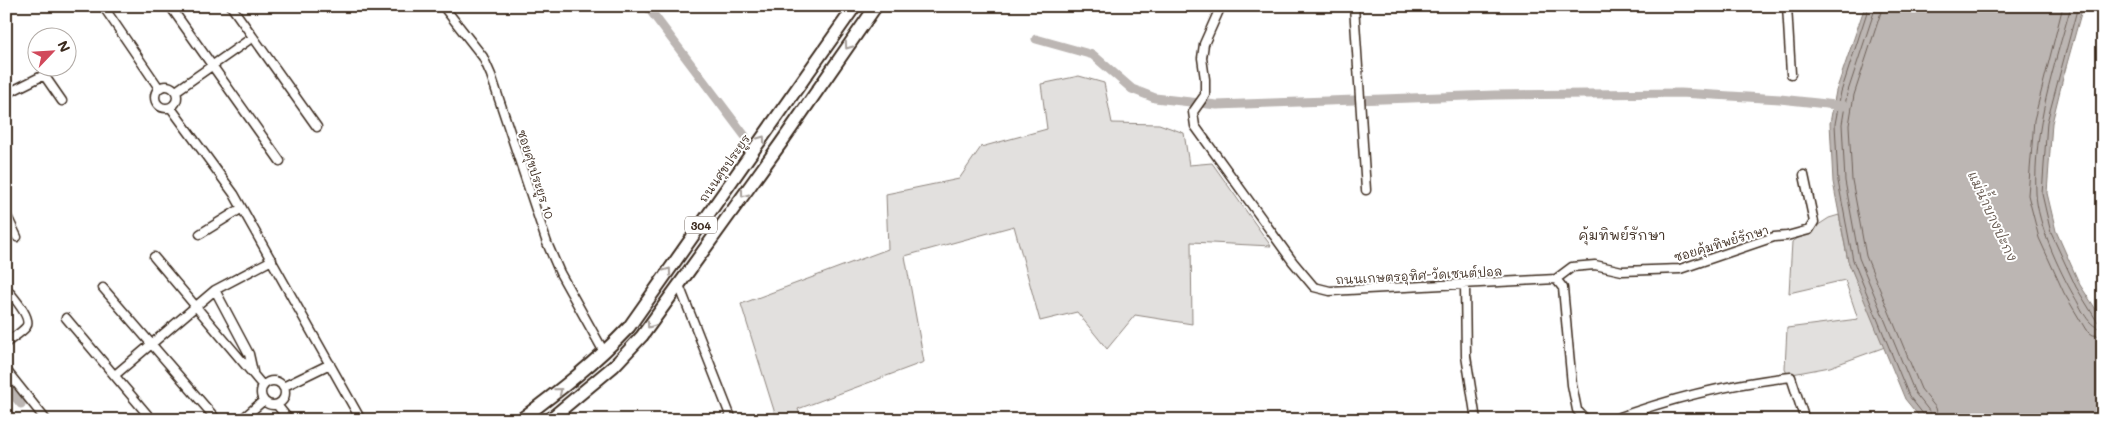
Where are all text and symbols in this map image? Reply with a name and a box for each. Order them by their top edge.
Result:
north arrow [28,28,78,78]
text: N [53,37,75,55]
one-way arrow [845,40,854,50]
street label: ซอยศุขประยูร 10 [511,127,558,222]
street label: ถนนศุขประยูร [695,131,756,207]
one-way arrow [756,135,765,144]
water label: แม่น้ำบางปะกง [1964,167,2024,264]
one-way arrow [741,188,751,197]
road number: 304 [685,216,717,234]
street label: ซอยคุ้มทิพย์รักษา [1672,221,1771,268]
district label: คุ้มทิพย์รักษา [1579,225,1665,246]
street label: ถนนเกษตรอุทิศ-วัดเซนต์ปอล [1335,263,1503,290]
one-way arrow [662,268,672,277]
one-way arrow [646,320,656,329]
one-way arrow [554,387,563,396]

